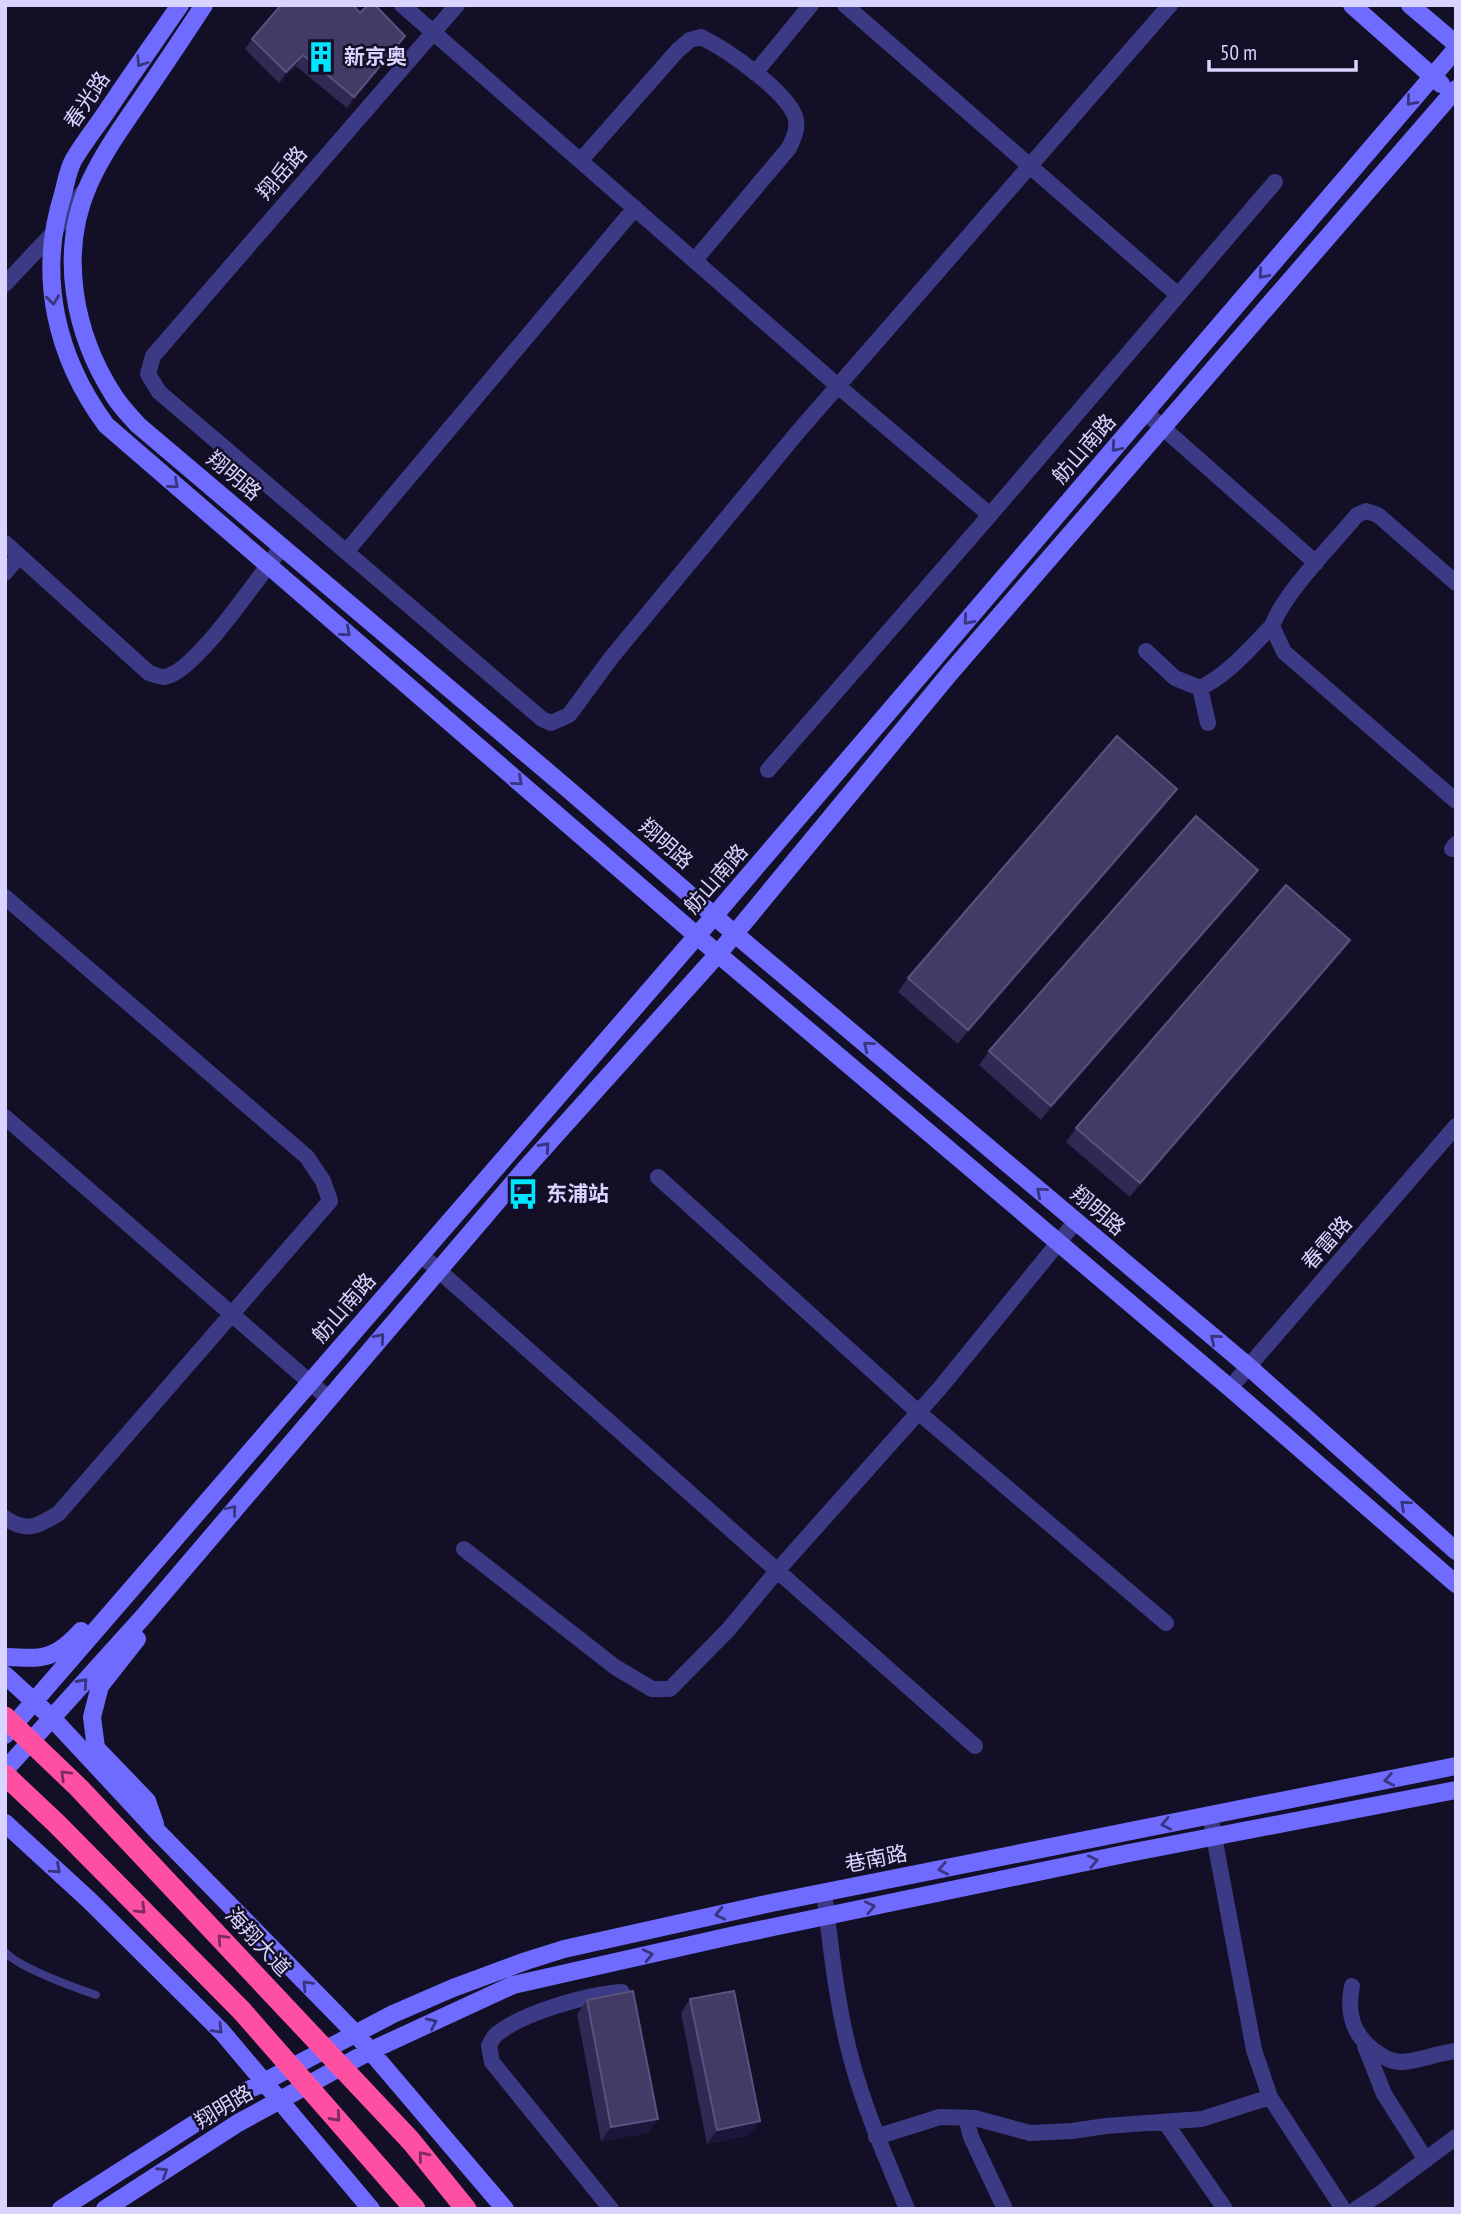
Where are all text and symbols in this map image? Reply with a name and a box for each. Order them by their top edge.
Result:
scale bar [1209,28,1356,72]
text: 50 m [1220,39,1257,66]
building icon: 新京奥 [304,40,338,74]
place label: 新京奥 [344,43,407,70]
one-way arrow [136,54,149,67]
street label: 春光路 [58,66,115,133]
one-way arrow [1407,92,1419,105]
street label: 翔岳路 [251,140,312,205]
one-way arrow [1259,265,1271,278]
one-way arrow [46,294,61,306]
street label: 舫山南路 [1046,408,1121,489]
one-way arrow [1112,438,1124,451]
street label: 翔明路 [202,445,267,506]
one-way arrow [165,476,178,488]
one-way arrow [964,611,976,624]
one-way arrow [338,624,351,636]
one-way arrow [510,773,523,785]
street label: 翔明路 [634,813,699,874]
street label: 舫山南路 [678,838,753,919]
one-way arrow [863,1042,876,1054]
one-way arrow [536,1142,549,1155]
bus stop icon: 东浦站 [506,1177,540,1211]
place label: 东浦站 [546,1180,609,1207]
street label: 翔明路 [1066,1180,1131,1241]
one-way arrow [1037,1188,1050,1200]
street label: 春雷路 [1296,1210,1357,1275]
street label: 舫山南路 [306,1267,381,1348]
one-way arrow [372,1333,384,1346]
one-way arrow [1211,1335,1224,1347]
one-way arrow [1400,1501,1413,1514]
one-way arrow [224,1506,236,1519]
one-way arrow [75,1678,87,1691]
one-way arrow [60,1770,73,1783]
one-way arrow [1383,1771,1395,1786]
one-way arrow [1160,1816,1172,1831]
street label: 巷南路 [842,1839,909,1878]
one-way arrow [1087,1854,1099,1869]
one-way arrow [937,1860,949,1875]
one-way arrow [48,1861,61,1874]
one-way arrow [133,1900,146,1913]
one-way arrow [864,1900,876,1915]
street label: 海翔大道 [220,1902,297,1982]
one-way arrow [714,1906,726,1921]
one-way arrow [217,1935,230,1948]
one-way arrow [642,1949,654,1963]
one-way arrow [303,1980,316,1993]
one-way arrow [425,2017,437,2031]
one-way arrow [209,2020,222,2033]
street label: 翔明路 [190,2079,258,2134]
one-way arrow [328,2109,340,2122]
one-way arrow [419,2151,431,2164]
one-way arrow [155,2167,168,2180]

